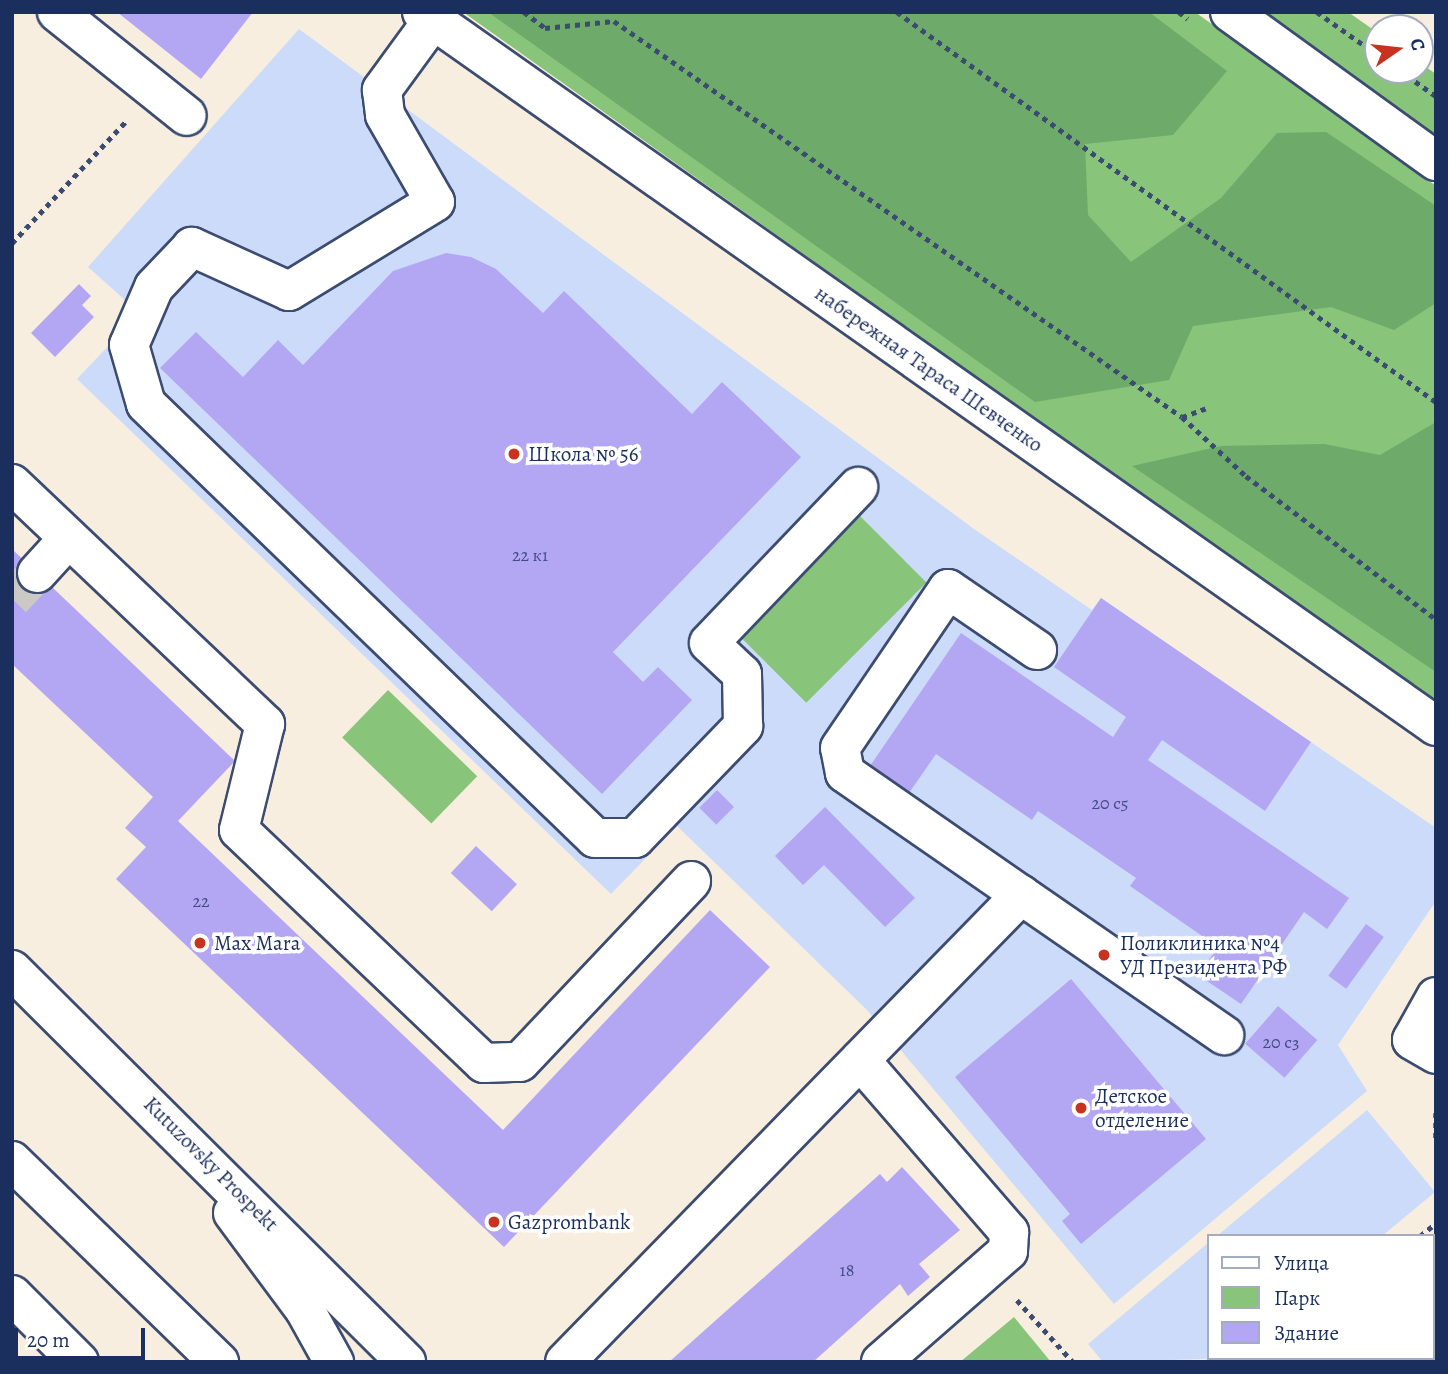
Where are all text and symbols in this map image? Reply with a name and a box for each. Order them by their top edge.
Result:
north arrow [1364,14,1434,84]
text: С [1403,36,1431,53]
street label: набережная Тараса Шевченко [810,280,1048,458]
place label: Школа № 56 [528,441,638,467]
marker: Школа № 56 [506,446,522,462]
house number: 22 к1 [512,544,548,566]
house number: 20 c5 [1091,792,1129,814]
house number: 22 [192,890,210,912]
place label: Max Mara [214,930,300,956]
place label: Поликлиника №4 УД Президента РФ [1120,930,1287,980]
marker: Max Mara [192,935,208,951]
marker: Поликлиника №4 УД Президента РФ [1094,945,1114,965]
house number: 20 с3 [1263,1031,1299,1053]
place label: Детское отделение [1095,1083,1189,1133]
street label: Kutuzovsky Prospekt [138,1091,284,1237]
marker: Детское отделение [1073,1100,1089,1116]
place label: Gazprombank [508,1209,630,1235]
marker: Gazprombank [486,1214,502,1230]
legend [1206,1234,1434,1360]
text: Улица [1274,1249,1329,1277]
house number: 18 [840,1259,854,1281]
text: Парк [1274,1284,1320,1312]
scale bar [18,1314,149,1358]
text: Здание [1274,1319,1339,1347]
text: 20 m [27,1326,70,1354]

